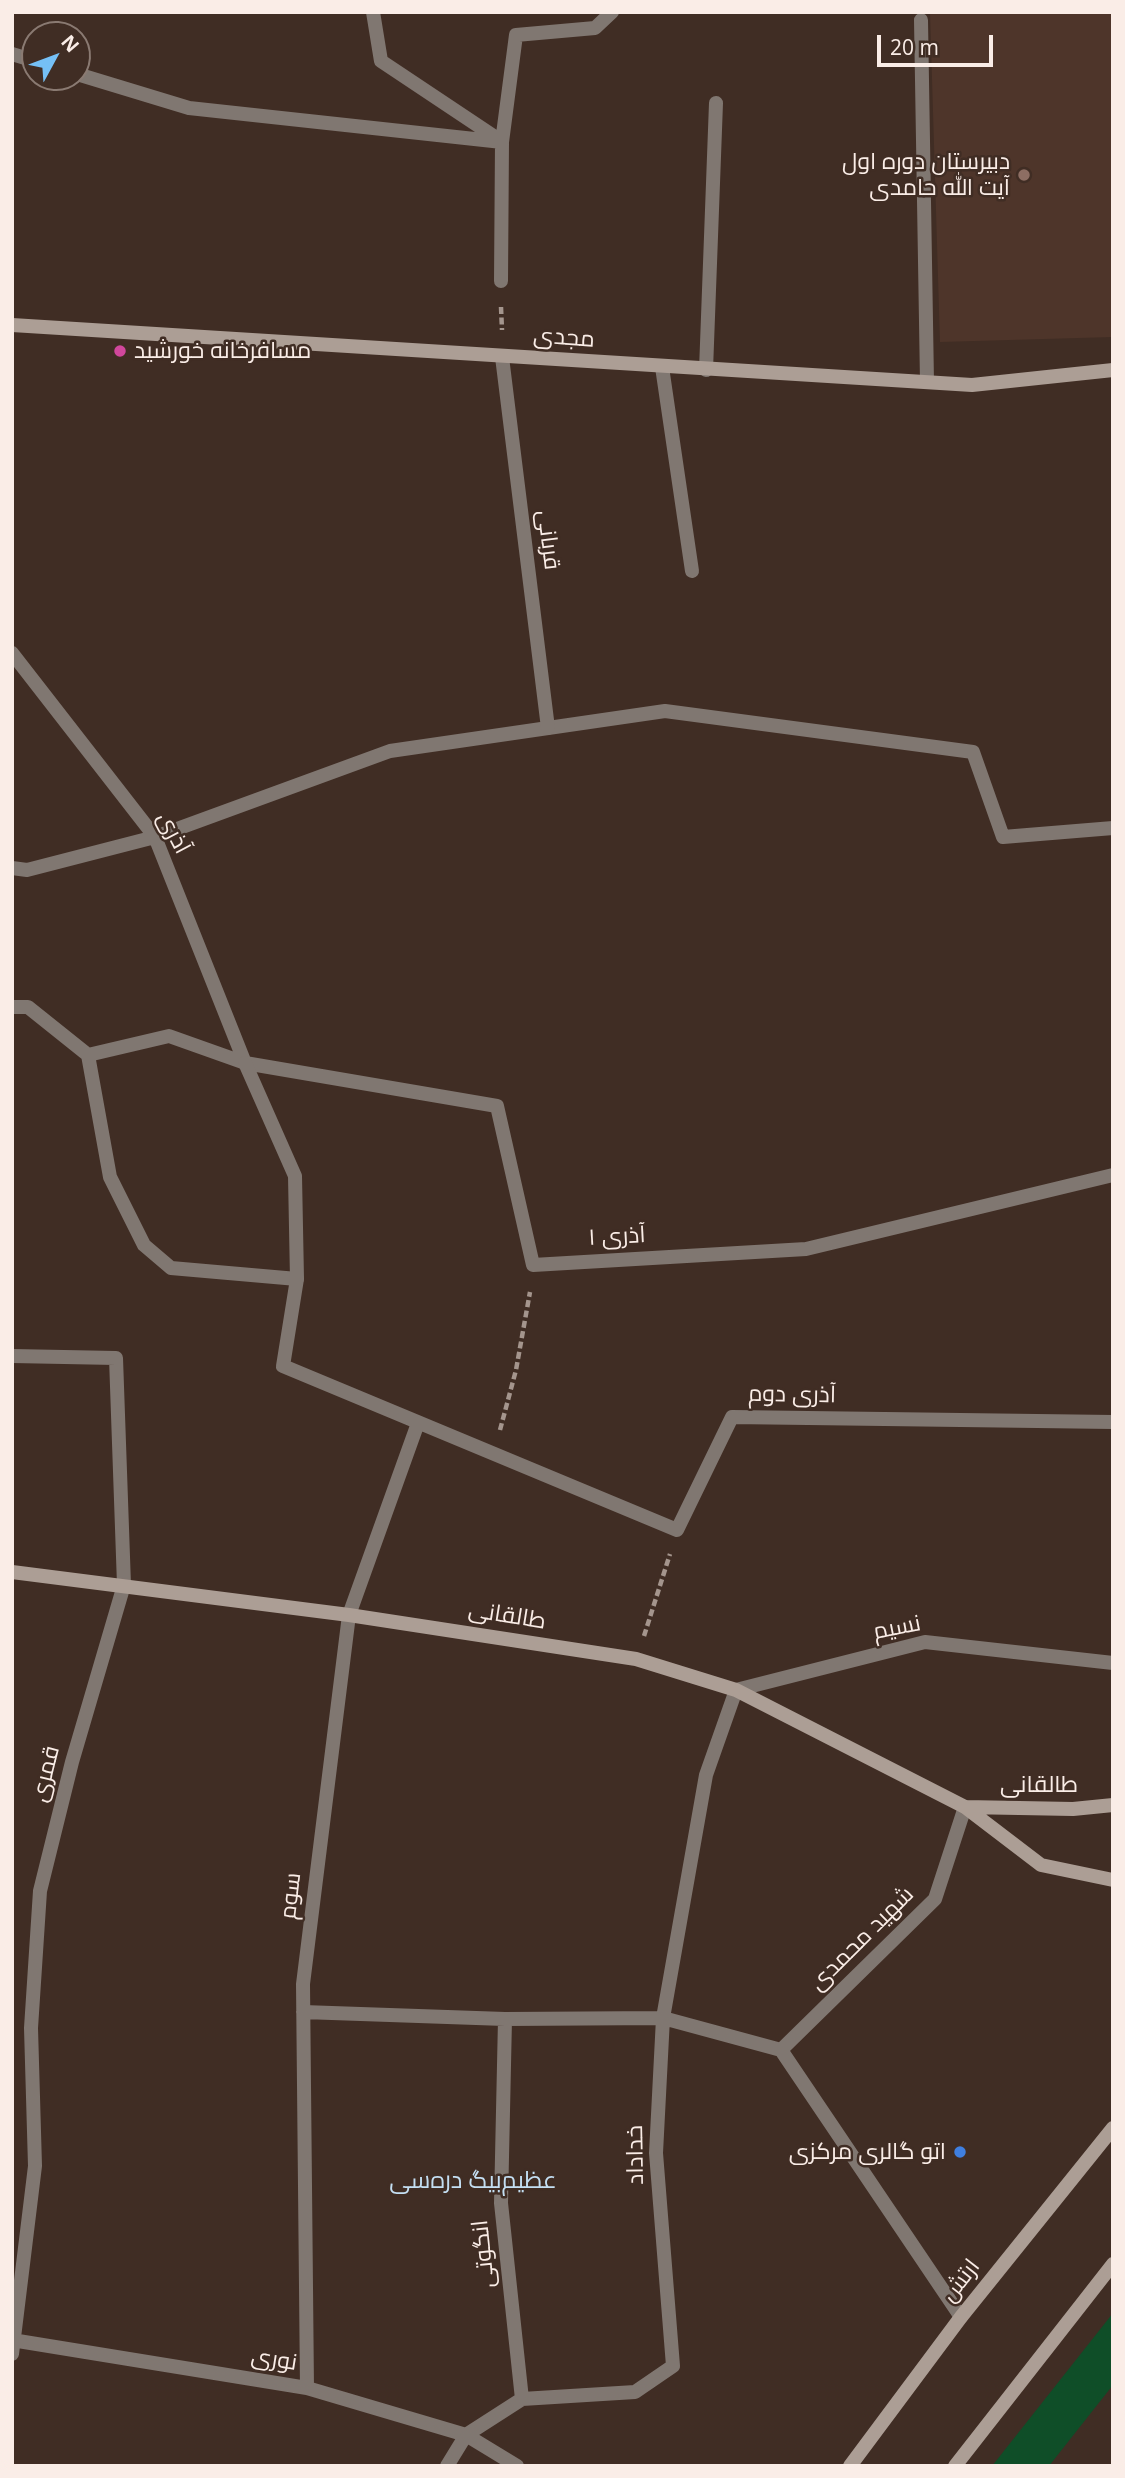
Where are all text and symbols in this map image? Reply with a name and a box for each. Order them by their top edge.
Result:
north arrow [21,21,91,91]
scale bar [880,21,996,65]
text: N [55,29,85,58]
text: 20 m [890,33,939,61]
place label: دبیرستان دوره اول آیت الله حامدی [842,148,1010,202]
marker: دبیرستان دوره اول آیت الله حامدی [1016,167,1032,183]
street label: مجدی [532,322,596,354]
place label: مسافرخانه خورشید [134,337,311,365]
marker: مسافرخانه خورشید [112,343,128,359]
street label: قربانی [531,508,565,572]
street label: آذری [150,807,196,859]
street label: آذری ۱ [588,1222,646,1252]
street label: آذری دوم [748,1380,836,1410]
street label: طالقانی [466,1596,548,1636]
street label: نسیم [871,1610,923,1646]
street label: قمری [26,1743,66,1805]
street label: طالقانی [1000,1771,1078,1799]
street label: سوم [274,1871,308,1921]
street label: شهید محمدی [804,1881,920,1997]
street label: خداداد [622,2125,650,2185]
place label: اتو گالری مرکزی [789,2138,946,2166]
marker: اتو گالری مرکزی [952,2144,968,2160]
district label: عظیم‌بیگ دره‌سی [389,2167,557,2195]
street label: انگوتی [467,2219,501,2289]
street label: ارتش [936,2254,986,2308]
street label: نوری [249,2343,299,2377]

